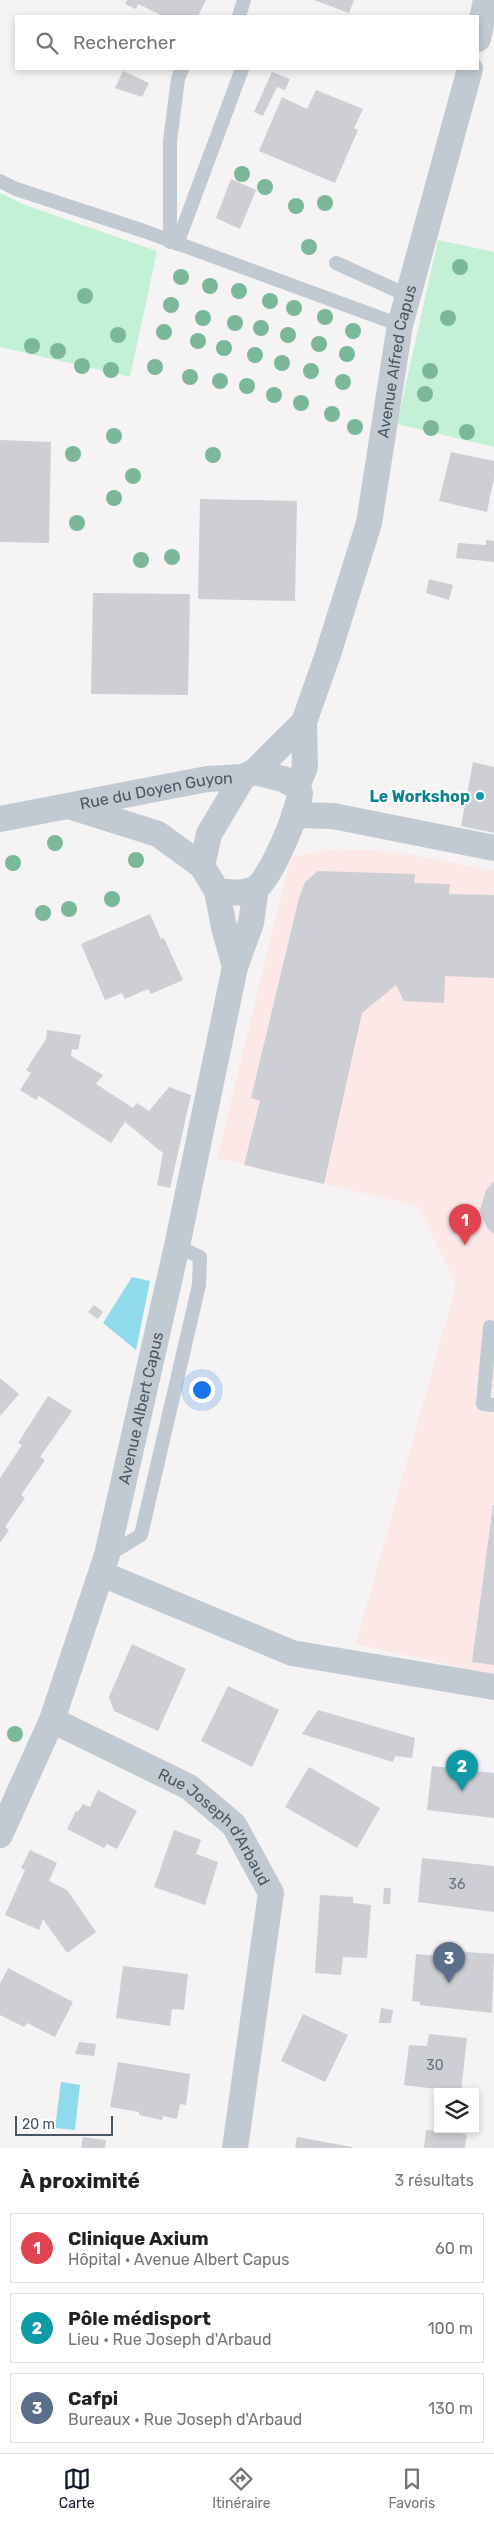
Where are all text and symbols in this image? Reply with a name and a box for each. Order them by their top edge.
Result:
search box [15,15,479,70]
icon: search [33,29,61,57]
text: Rechercher [73,31,176,54]
street label: Avenue Alfred Capus [373,283,421,439]
street label: Rue du Doyen Guyon [78,769,233,813]
place label: Le Workshop [369,787,470,806]
marker: Le Workshop [474,790,486,802]
pin: 1 [449,1204,481,1245]
street label: Avenue Albert Capus [114,1330,167,1486]
your location [189,1377,215,1403]
pin: 2 [446,1750,478,1791]
street label: Rue Joseph d'Arbaud [155,1764,274,1889]
house number: 36 [449,1876,465,1893]
pin: 3 [433,1942,465,1983]
house number: 30 [426,2057,444,2074]
map controls [434,2088,479,2133]
button: layers [434,2088,479,2133]
scale bar [15,2113,112,2136]
text: 20 m [22,2116,55,2133]
text: À proximité [20,2168,140,2193]
text: 3 résultats [394,2171,474,2190]
text: Clinique Axium [68,2227,209,2250]
text: 1 [33,2239,41,2258]
text: 60 m [435,2239,473,2258]
text: Hôpital · Avenue Albert Capus [68,2250,289,2269]
text: Pôle médisport [68,2307,211,2330]
text: 2 [32,2319,42,2338]
text: 100 m [428,2319,473,2338]
text: Lieu · Rue Joseph d'Arbaud [68,2330,271,2349]
text: Cafpi [68,2387,118,2410]
text: 3 [32,2399,42,2418]
text: 130 m [428,2399,473,2418]
text: Bureaux · Rue Joseph d'Arbaud [68,2410,302,2429]
tab: Carte [59,2465,95,2512]
tab: Itinéraire [212,2465,271,2512]
tab: Favoris [388,2465,435,2512]

